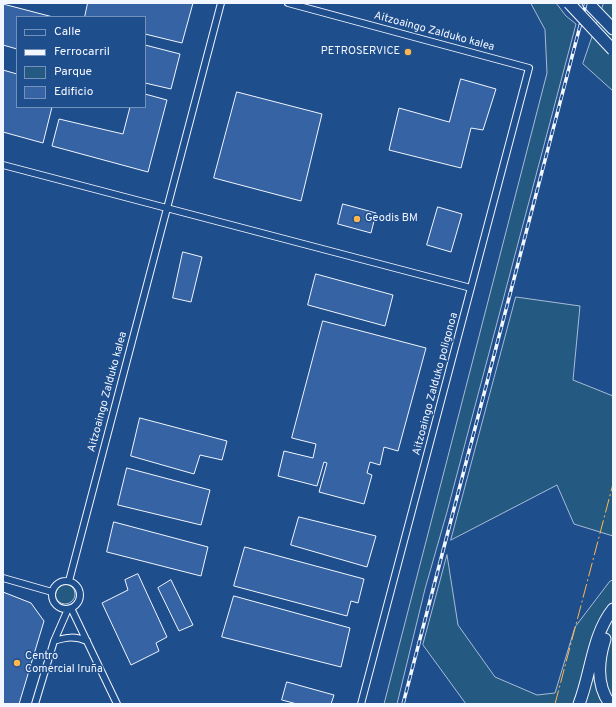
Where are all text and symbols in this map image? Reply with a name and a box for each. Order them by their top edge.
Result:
street label: Aitzoaingo Zalduko kalea [372,10,496,54]
legend [16,16,146,108]
text: Calle [54,24,81,40]
text: Ferrocarril [54,44,110,60]
place label: PETROSERVICE [321,45,400,59]
marker: PETROSERVICE [403,47,413,57]
text: Parque [54,64,92,80]
text: Edificio [54,84,93,100]
place label: Geodis BM [365,212,418,226]
marker: Geodis BM [352,214,362,224]
street label: Aitzoaingo Zalduko poligonoa [411,311,461,457]
street label: Aitzoaingo Zalduko kalea [86,330,130,454]
place label: Centro Comercial Iruña [25,650,103,676]
marker: Centro Comercial Iruña [12,658,22,668]

